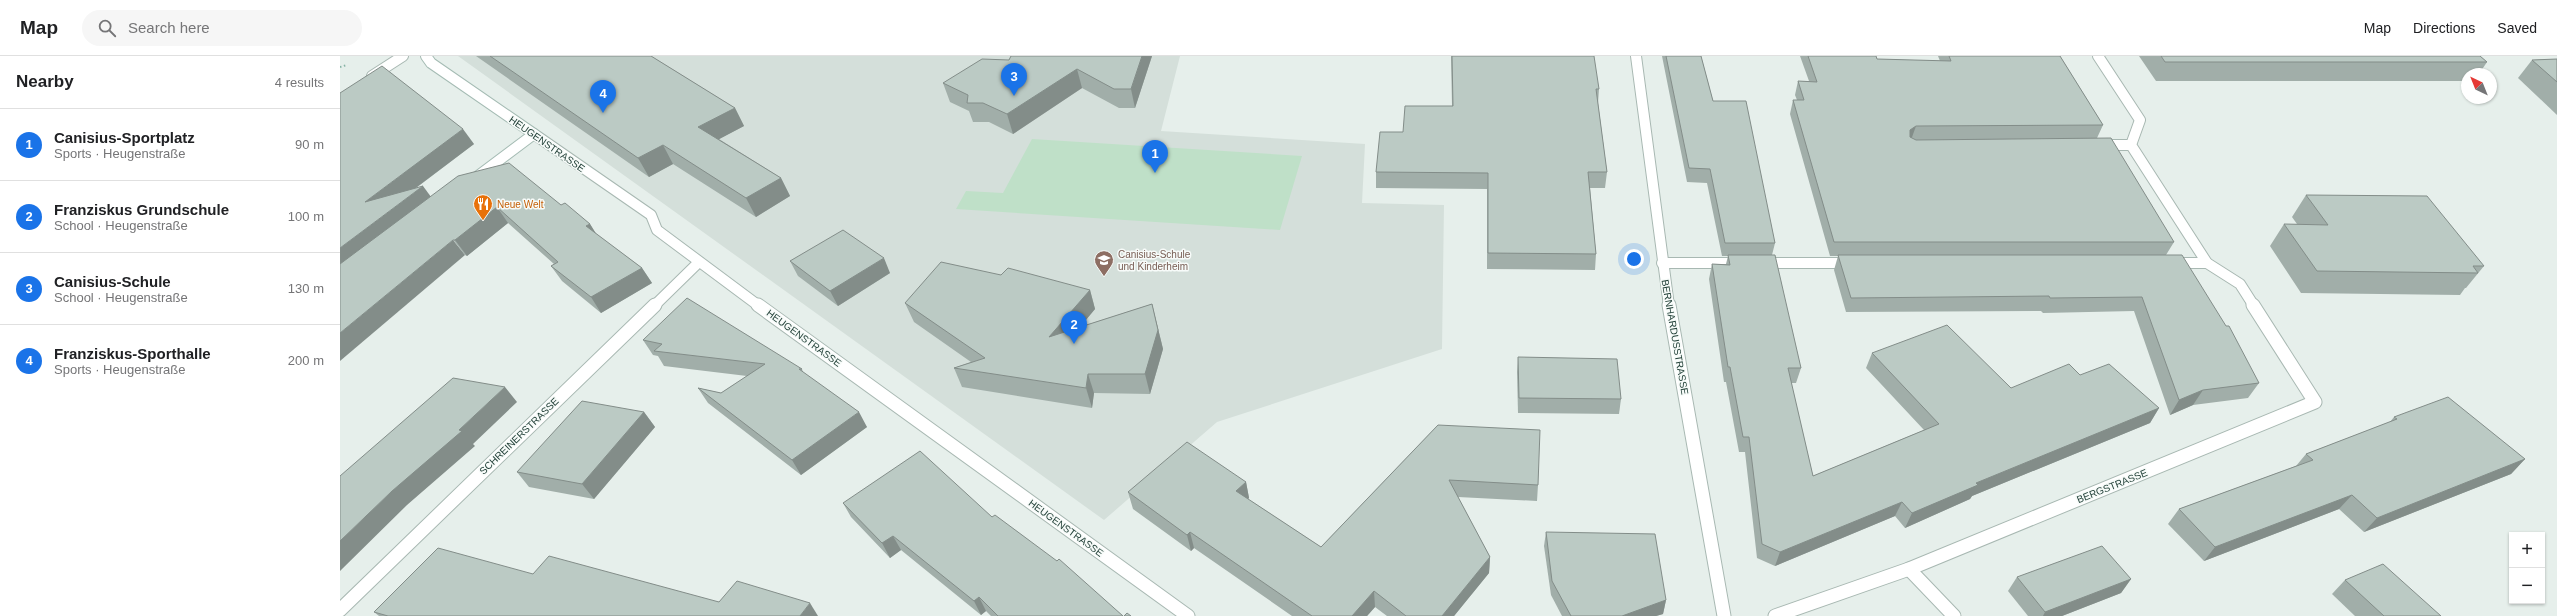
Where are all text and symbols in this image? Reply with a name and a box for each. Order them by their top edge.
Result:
search box [82,10,362,46]
text: Map [20,17,58,38]
icon: search [96,17,118,39]
text: Search here [128,19,210,36]
text: Map [2364,20,2391,36]
text: Directions [2413,20,2475,36]
text: Saved [2497,20,2537,36]
pin: 3 [1001,63,1027,96]
north arrow [2461,68,2497,104]
text: Nearby [16,72,74,91]
text: 4 results [275,75,324,90]
pin: 4 [590,80,616,113]
street label: HEUGENSTRASSE [507,114,587,174]
text: Canisius-Sportplatz [54,129,195,146]
text: 1 [25,137,33,152]
text: 90 m [295,137,324,152]
pin: 1 [1142,140,1168,173]
text: Sports · Heugenstraße [54,146,186,161]
restaurant icon: Neue Welt [472,193,494,221]
place label: Neue Welt [497,199,544,210]
text: Franziskus Grundschule [54,201,229,218]
text: 2 [25,209,33,224]
text: 100 m [288,209,324,224]
text: School · Heugenstraße [54,218,188,233]
school or university icon: Canisius-Schule und Kinderheim [1093,249,1115,277]
place label: Canisius-Schule und Kinderheim [1118,249,1191,272]
your location [1624,249,1644,269]
text: Canisius-Schule [54,273,171,290]
street label: BERNHARDUSSTRASSE [1659,279,1691,396]
text: 3 [25,281,33,296]
text: 130 m [288,281,324,296]
text: School · Heugenstraße [54,290,188,305]
street label: HEUGENSTRASSE [765,307,844,369]
pin: 2 [1061,311,1087,344]
text: Franziskus-Sporthalle [54,345,211,362]
text: 4 [25,353,33,368]
text: 200 m [288,353,324,368]
text: Sports · Heugenstraße [54,362,186,377]
street label: SCHREINERSTRASSE [477,395,561,477]
street label: BERGSTRASSE [2075,467,2149,505]
street label: HEUGENSTRASSE [1027,497,1106,559]
map controls [2509,532,2545,604]
button: + [2509,532,2545,568]
button: − [2509,568,2545,604]

